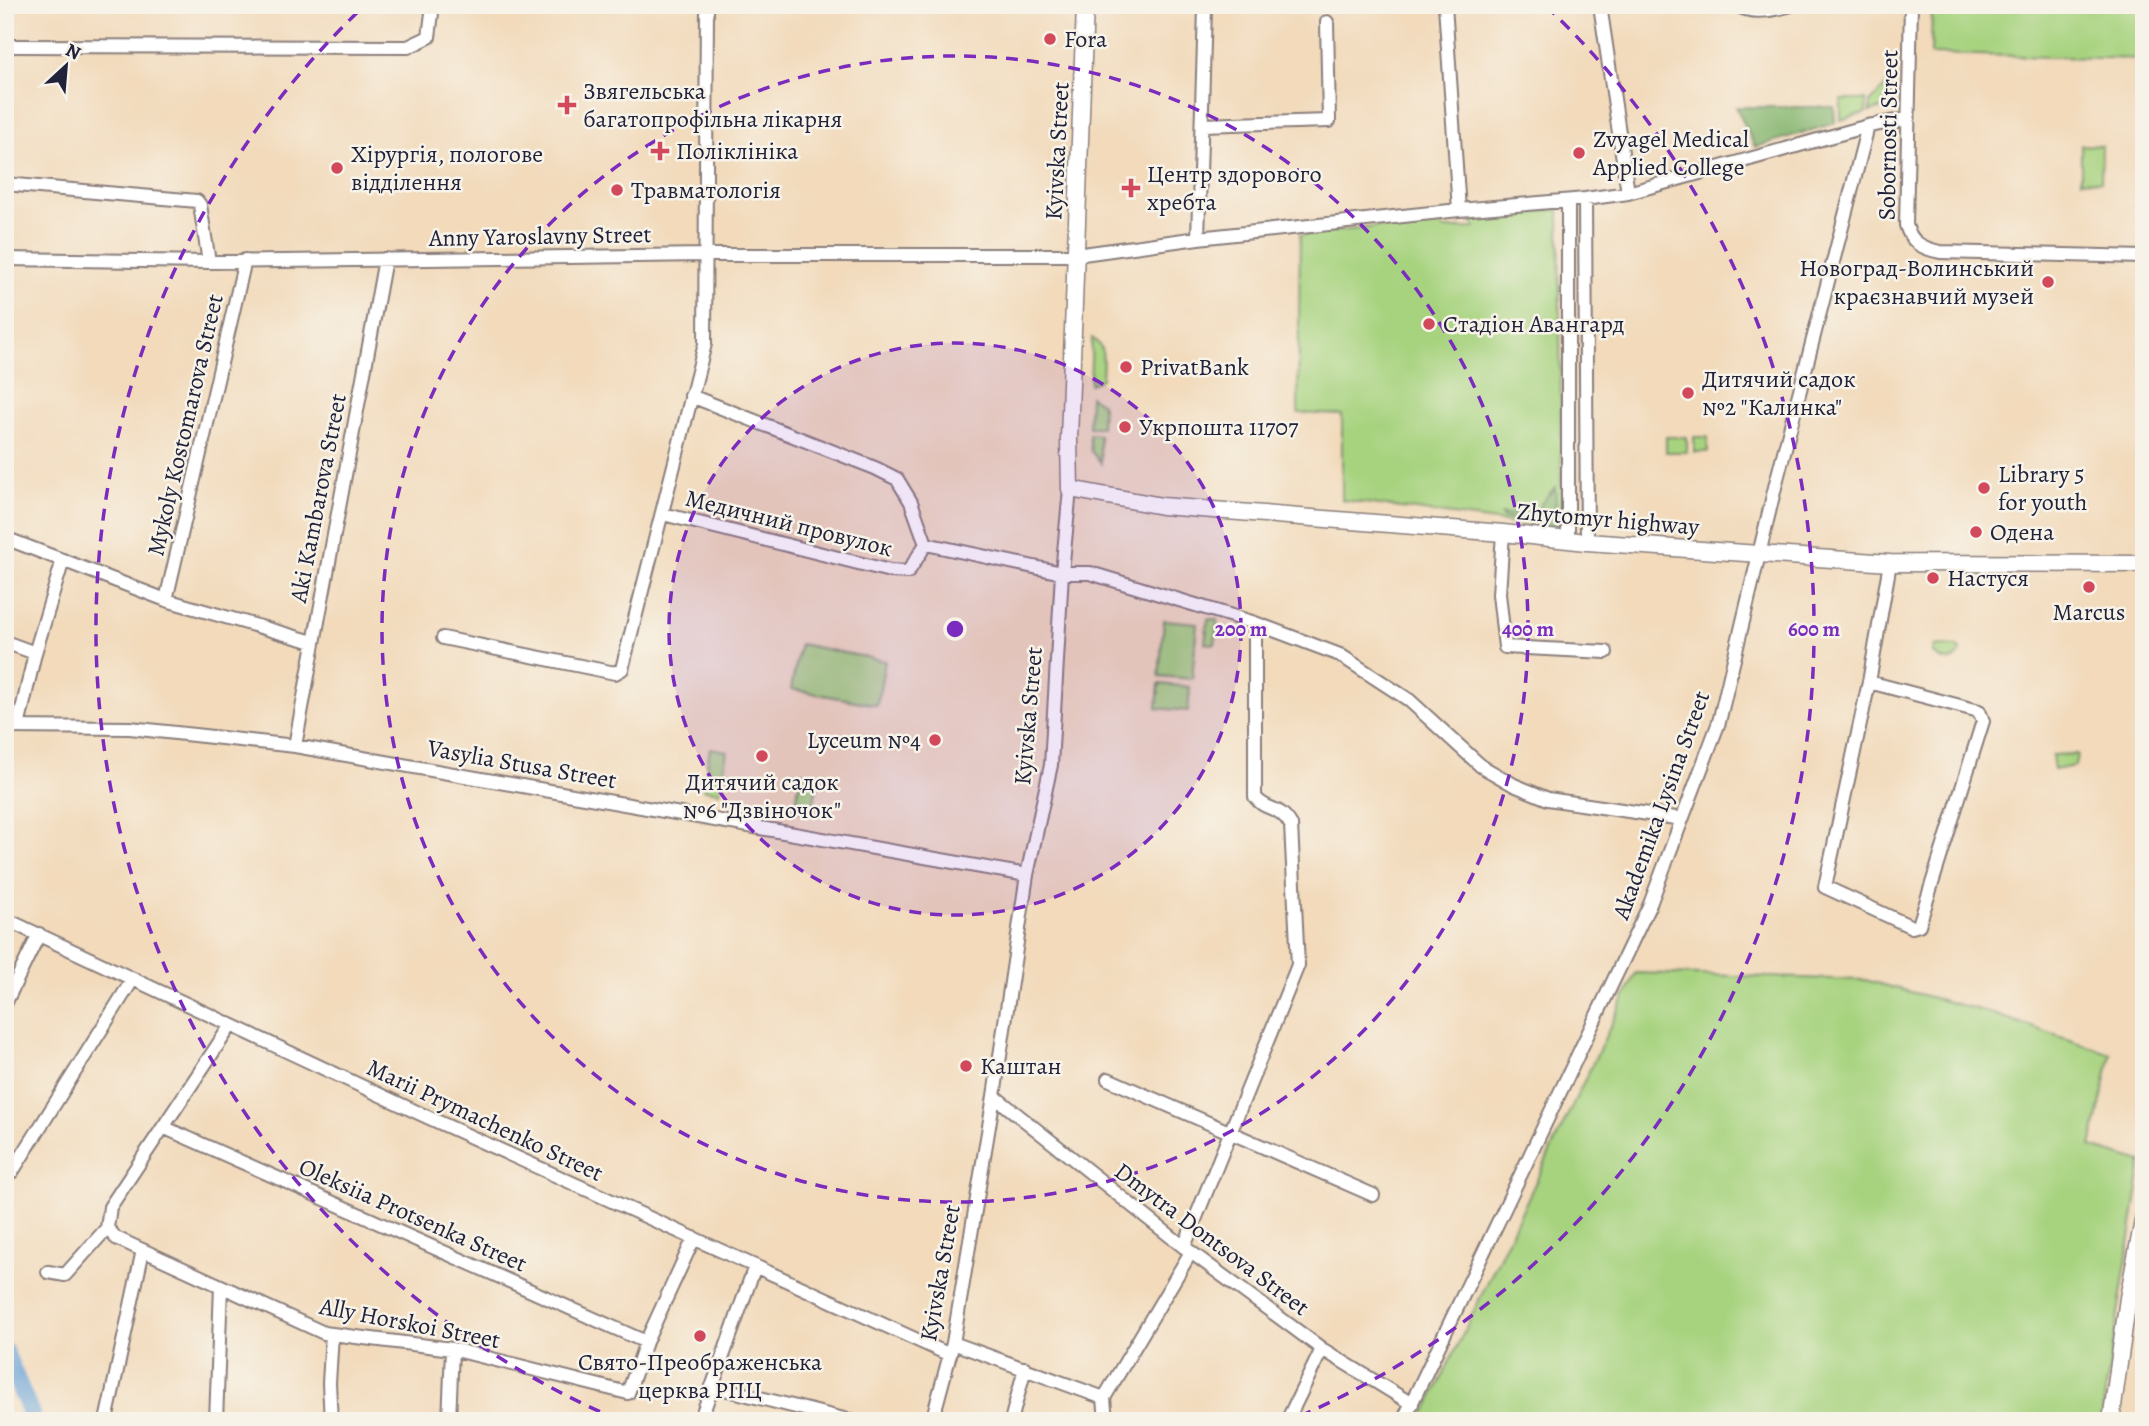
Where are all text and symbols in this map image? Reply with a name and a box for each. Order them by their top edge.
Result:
place label: Fora [1064,23,1108,55]
marker: Fora [1042,31,1058,47]
north arrow [32,32,102,102]
text: N [61,37,85,66]
street label: Sobornosti Street [1871,49,1905,221]
place label: Звягельська багатопрофільна лікарня [583,75,842,135]
street label: Kyivska Street [1037,81,1077,221]
marker: Звягельська багатопрофільна лікарня [557,95,577,115]
place label: Zvyagel Medical Applied College [1592,123,1749,183]
place label: Поліклініка [676,135,798,167]
place label: Хірургія, пологове відділення [351,138,543,198]
marker: Поліклініка [650,141,670,161]
marker: Zvyagel Medical Applied College [1571,145,1587,161]
place label: Центр здорового хребта [1147,158,1322,218]
marker: Хірургія, пологове відділення [329,160,345,176]
place label: Травматологія [631,174,781,206]
marker: Центр здорового хребта [1121,178,1141,198]
marker: Травматологія [609,182,625,198]
street label: Anny Yaroslavny Street [427,218,652,254]
place label: Новоград-Волинський краєзнавчий музей [1799,252,2034,312]
marker: Новоград-Волинський краєзнавчий музей [2040,274,2056,290]
street label: Mykoly Kostomarova Street [139,291,231,559]
place label: Стадіон Авангард [1443,308,1625,340]
marker: Стадіон Авангард [1421,316,1437,332]
place label: PrivatBank [1140,351,1249,383]
marker: PrivatBank [1118,359,1134,375]
place label: Дитячий садок №2 "Калинка" [1702,363,1856,423]
marker: Дитячий садок №2 "Калинка" [1680,385,1696,401]
street label: Aki Kambarova Street [282,391,354,606]
place label: Укрпошта 11707 [1139,411,1299,443]
marker: Укрпошта 11707 [1117,419,1133,435]
place label: Library 5 for youth [1998,458,2088,518]
marker: Library 5 for youth [1976,480,1992,496]
street label: Медичний провулок [682,482,896,564]
street label: Zhytomyr highway [1516,495,1701,543]
place label: Одена [1990,516,2054,548]
marker: Одена [1968,524,1984,540]
place label: Настуся [1947,562,2029,594]
marker: Настуся [1925,570,1941,586]
marker: Marcus [2081,579,2097,595]
place label: Marcus [2052,596,2126,628]
text: 200 m [1215,615,1268,643]
text: 400 m [1502,615,1555,643]
text: 600 m [1788,615,1840,643]
centre of rings [943,617,967,641]
street label: Kyivska Street [1006,646,1050,786]
street label: Akademika Lysina Street [1604,686,1717,925]
place label: Lyceum №4 [807,724,921,756]
street label: Vasylia Stusa Street [424,731,619,796]
marker: Lyceum №4 [927,732,943,748]
marker: Дитячий садок №6 "Дзвіночок" [754,748,770,764]
place label: Дитячий садок №6 "Дзвіночок" [683,766,841,826]
place label: Каштан [980,1050,1061,1082]
street label: Marii Prymachenko Street [362,1051,608,1189]
marker: Каштан [958,1058,974,1074]
street label: Oleksiia Protsenka Street [294,1150,532,1280]
street label: Dmytra Dontsova Street [1108,1155,1316,1323]
street label: Kyivska Street [912,1202,968,1344]
street label: Ally Horskoi Street [316,1290,503,1356]
marker: Свято-Преображенська церква РПЦ [692,1328,708,1344]
place label: Свято-Преображенська церква РПЦ [578,1346,822,1406]

